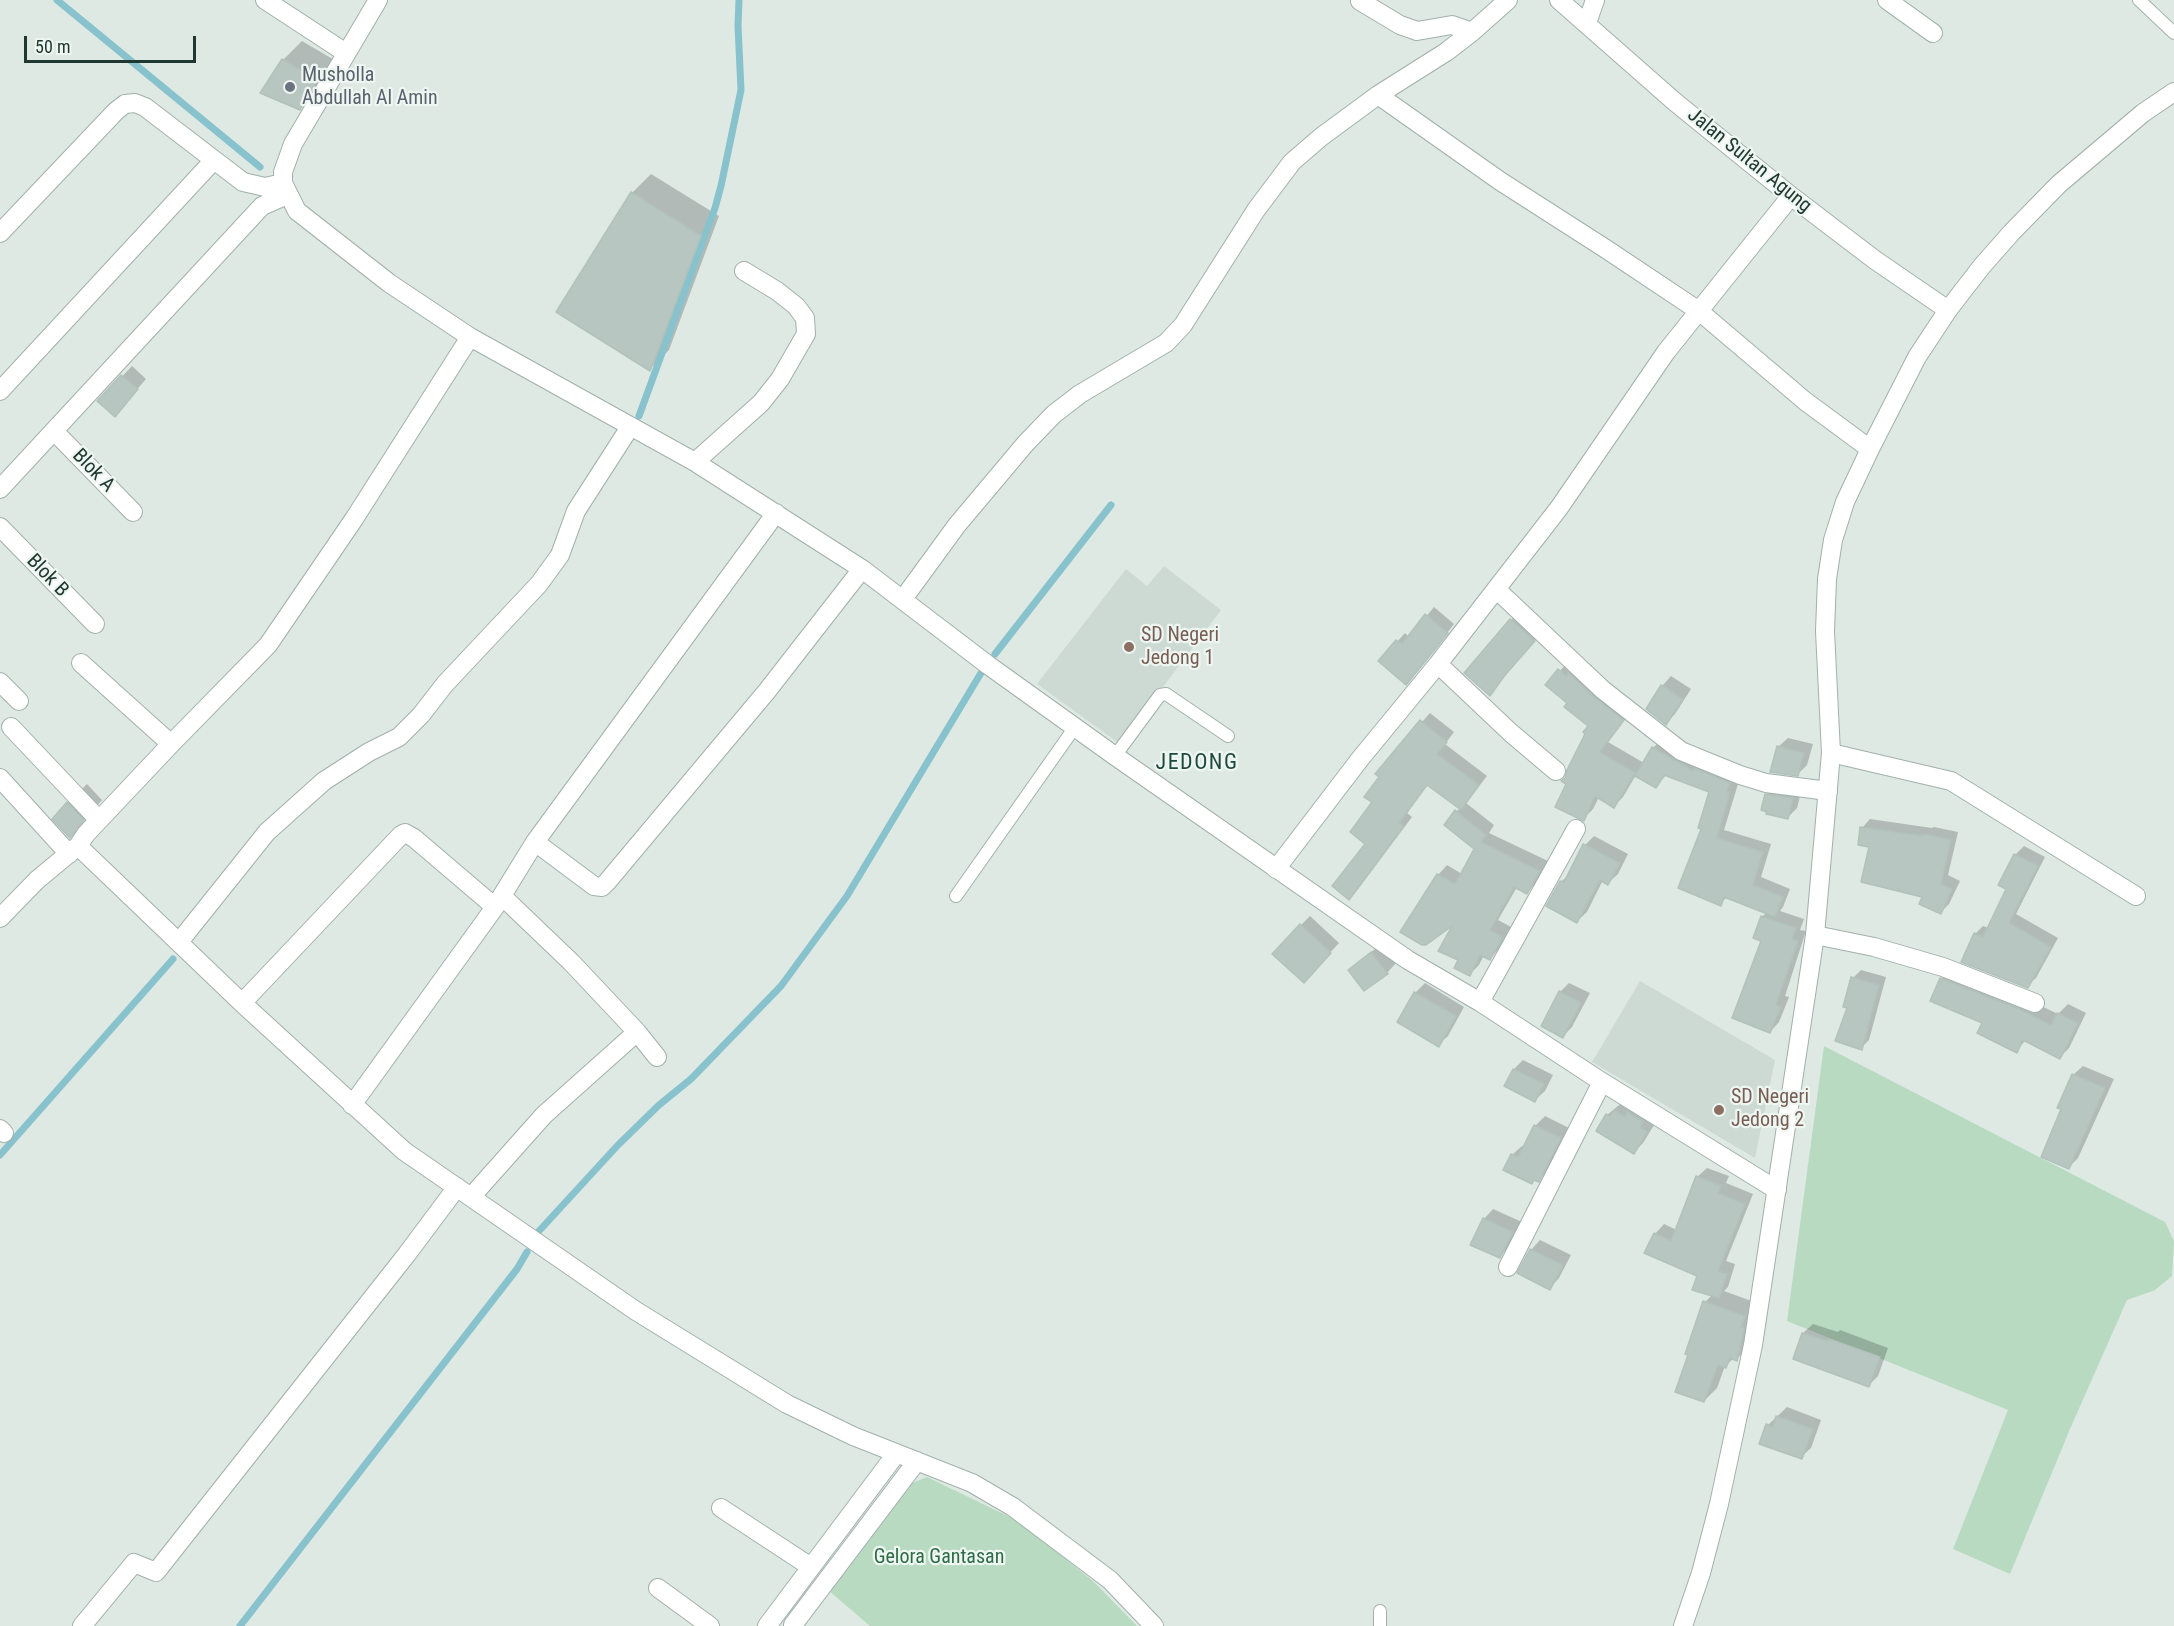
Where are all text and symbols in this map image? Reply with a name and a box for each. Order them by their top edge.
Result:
scale bar [27,24,200,62]
text: 50 m [35,36,70,57]
place label: Musholla Abdullah Al Amin [302,64,438,111]
marker: Musholla Abdullah Al Amin [283,80,297,94]
street label: Jalan Sultan Agung [1682,104,1816,218]
street label: Blok A [67,444,119,498]
street label: Blok B [21,550,73,602]
place label: SD Negeri Jedong 1 [1141,624,1219,671]
marker: SD Negeri Jedong 1 [1122,640,1136,654]
district label: JEDONG [1156,750,1238,776]
place label: SD Negeri Jedong 2 [1731,1086,1809,1133]
marker: SD Negeri Jedong 2 [1712,1103,1726,1117]
park label: Gelora Gantasan [874,1546,1004,1570]

